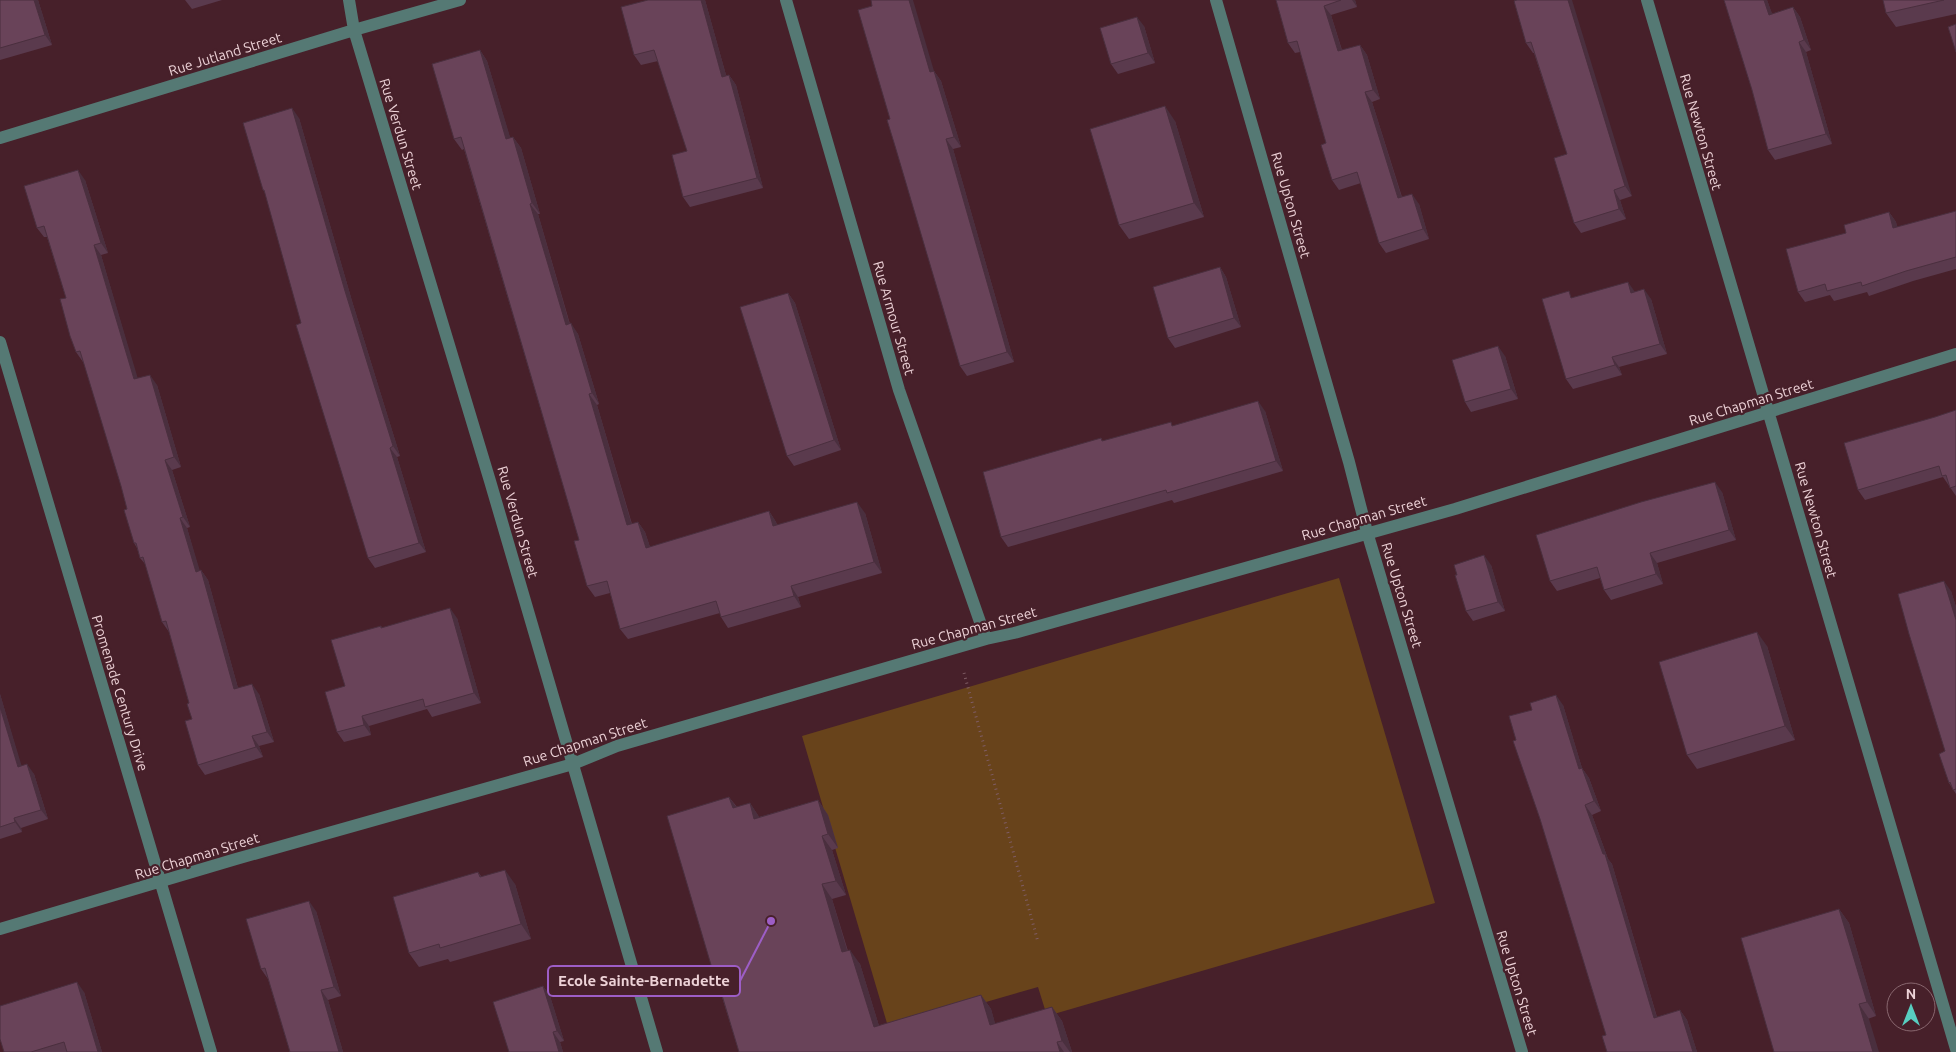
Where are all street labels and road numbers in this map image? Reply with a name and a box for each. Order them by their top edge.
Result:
street label: Rue Jutland Street [167,29,284,79]
street label: Rue Newton Street [1677,72,1725,192]
street label: Rue Verdun Street [376,76,426,192]
street label: Rue Upton Street [1268,150,1314,260]
street label: Rue Armour Street [870,259,918,377]
street label: Rue Chapman Street [1687,375,1816,429]
street label: Rue Newton Street [1792,460,1840,580]
street label: Rue Verdun Street [494,464,542,580]
street label: Rue Chapman Street [1300,492,1429,543]
street label: Rue Upton Street [1378,540,1426,650]
street label: Rue Chapman Street [910,603,1039,652]
street label: Promenade Century Drive [89,613,151,773]
street label: Rue Chapman Street [521,714,649,770]
street label: Rue Chapman Street [133,829,262,883]
street label: Rue Upton Street [1493,928,1541,1038]

